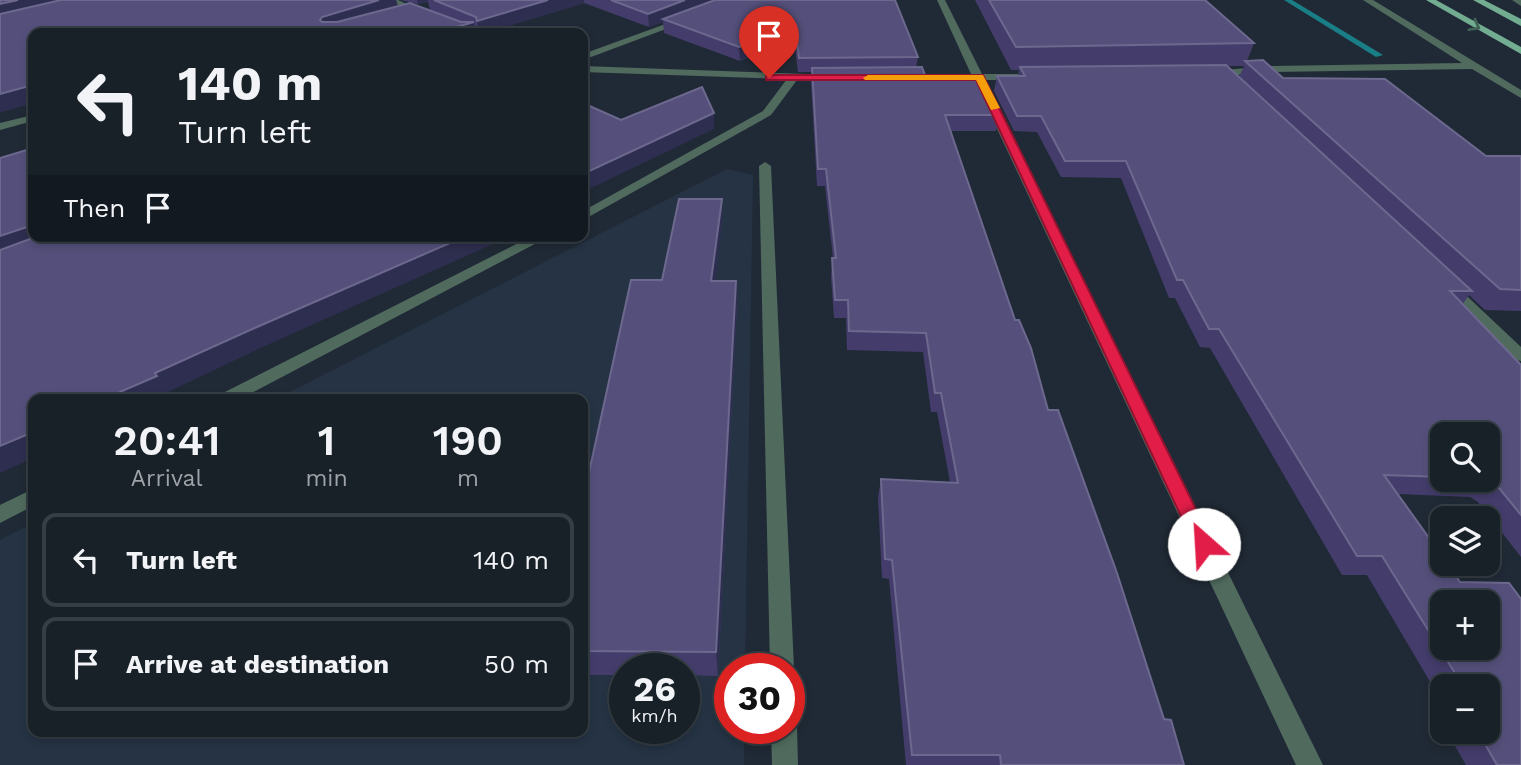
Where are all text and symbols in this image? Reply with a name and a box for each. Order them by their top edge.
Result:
pin [739,6,799,78]
icon: arrive [750,17,788,55]
one-way arrow [1468,18,1481,31]
text: 140 m [178,54,322,112]
icon: left [63,56,154,147]
text: Turn left [178,113,311,151]
icon: arrive [139,189,177,227]
text: Then [63,193,125,223]
text: 20:41 [113,416,220,465]
text: 1 [318,416,335,465]
text: 190 [433,416,503,465]
map controls [1430,422,1500,744]
button: search [1430,422,1500,492]
text: Arrival [131,465,203,492]
text: min [305,465,348,492]
text: m [457,465,479,492]
button: layers [1430,506,1500,576]
position arrow [1167,507,1241,581]
icon: left [67,541,105,579]
text: Turn left [126,545,237,575]
text: 140 m [473,545,549,575]
button: + [1430,590,1500,660]
icon: arrive [67,645,105,683]
text: Arrive at destination [126,649,389,679]
text: 50 m [484,649,549,679]
speed limit sign: 30 [714,653,805,744]
text: 26 [633,668,676,710]
button: − [1430,674,1500,744]
text: km/h [631,705,678,726]

